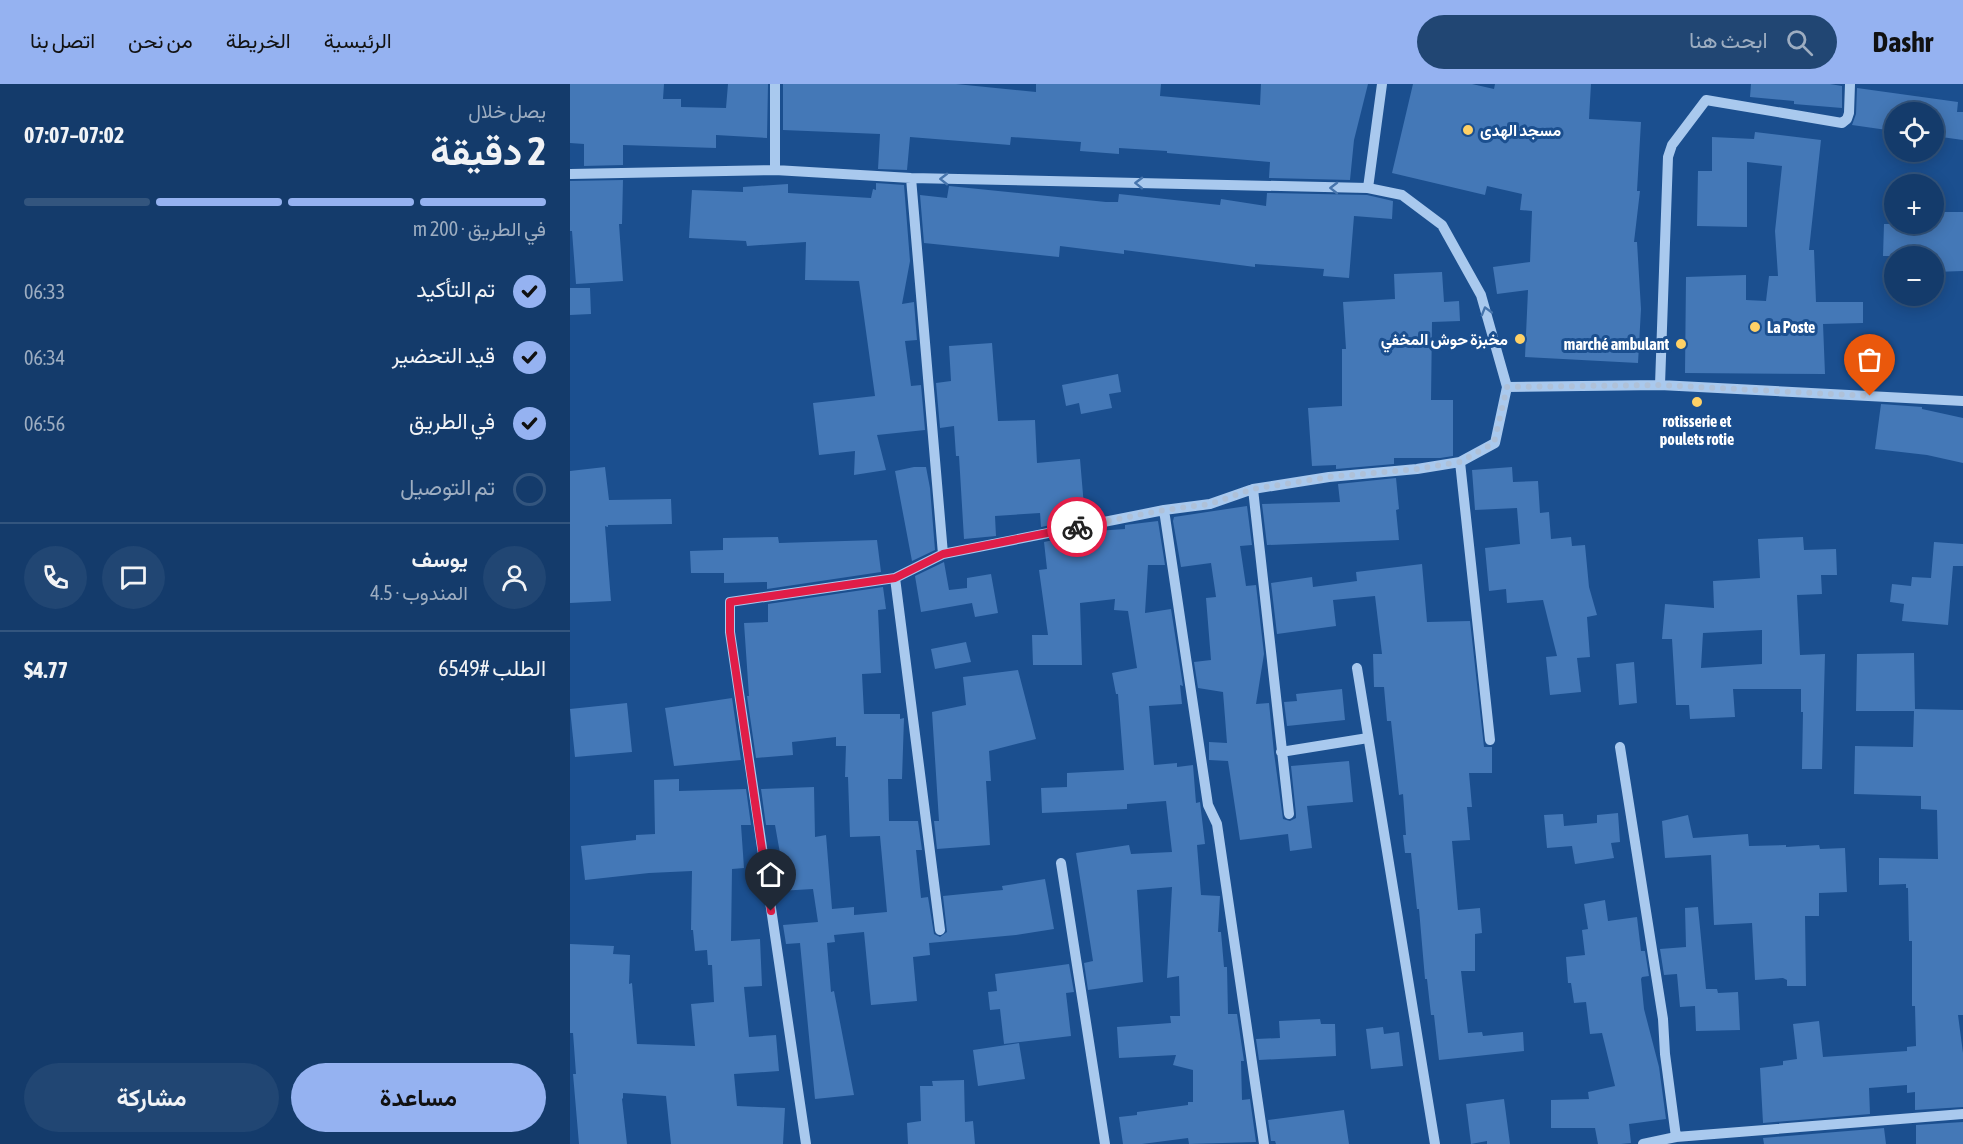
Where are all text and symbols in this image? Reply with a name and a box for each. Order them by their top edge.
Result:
search box [1417,15,1837,69]
icon: search [1783,26,1816,59]
text: Dashr [1873,26,1933,58]
text: ابحث هنا [1689,27,1768,53]
text: اتصل بنا [30,28,95,52]
text: من نحن [128,28,193,52]
text: الخريطة [226,28,291,52]
text: الرئيسية [324,28,392,52]
text: يصل خلال [468,99,546,122]
map controls [1884,102,1944,306]
button: locate [1884,102,1944,162]
place label: مسجد الهدى [1480,121,1561,141]
text: 07:02–07:07 [24,122,124,148]
marker: مسجد الهدى [1461,123,1475,137]
text: 2 دقيقة [430,129,546,173]
one-way arrow [939,173,948,185]
button: + [1884,174,1944,234]
one-way arrow [1134,177,1143,189]
one-way arrow [1329,181,1338,194]
text: في الطريق · 200 m [413,217,546,240]
button: − [1884,246,1944,306]
icon: check [513,275,546,308]
text: تم التأكيد [416,276,495,302]
text: 06:33 [24,280,65,303]
one-way arrow [1481,306,1493,317]
place label: La Poste [1767,318,1815,336]
marker: La Poste [1748,320,1762,334]
place label: مخبزة حوش المخفي [1381,330,1508,353]
marker: مخبزة حوش المخفي [1513,332,1527,346]
pin [1844,334,1895,396]
place label: marché ambulant [1564,335,1669,353]
marker: marché ambulant [1674,337,1688,351]
icon: check [513,341,546,374]
text: قيد التحضير [392,342,495,368]
icon: bag [1853,343,1886,376]
text: 06:34 [24,346,65,369]
marker: rotisserie et poulets rotie [1690,395,1704,409]
icon: check [513,407,546,440]
text: في الطريق [409,408,495,434]
text: 06:56 [24,412,65,435]
place label: rotisserie et poulets rotie [1660,412,1734,448]
text: تم التوصيل [400,474,495,500]
courier [1047,497,1107,557]
icon: bike [1061,511,1094,544]
button: phone [24,546,87,609]
button: chat [102,546,165,609]
text: يوسف [412,546,468,572]
button: person [483,546,546,609]
text: المندوب · 4.5 [370,581,468,604]
text: الطلب #6549 [438,655,546,681]
text: $4.77 [24,657,68,683]
pin [745,849,796,911]
icon: home [754,858,787,891]
button: مشاركة [24,1063,279,1132]
button: مساعدة [291,1063,546,1132]

